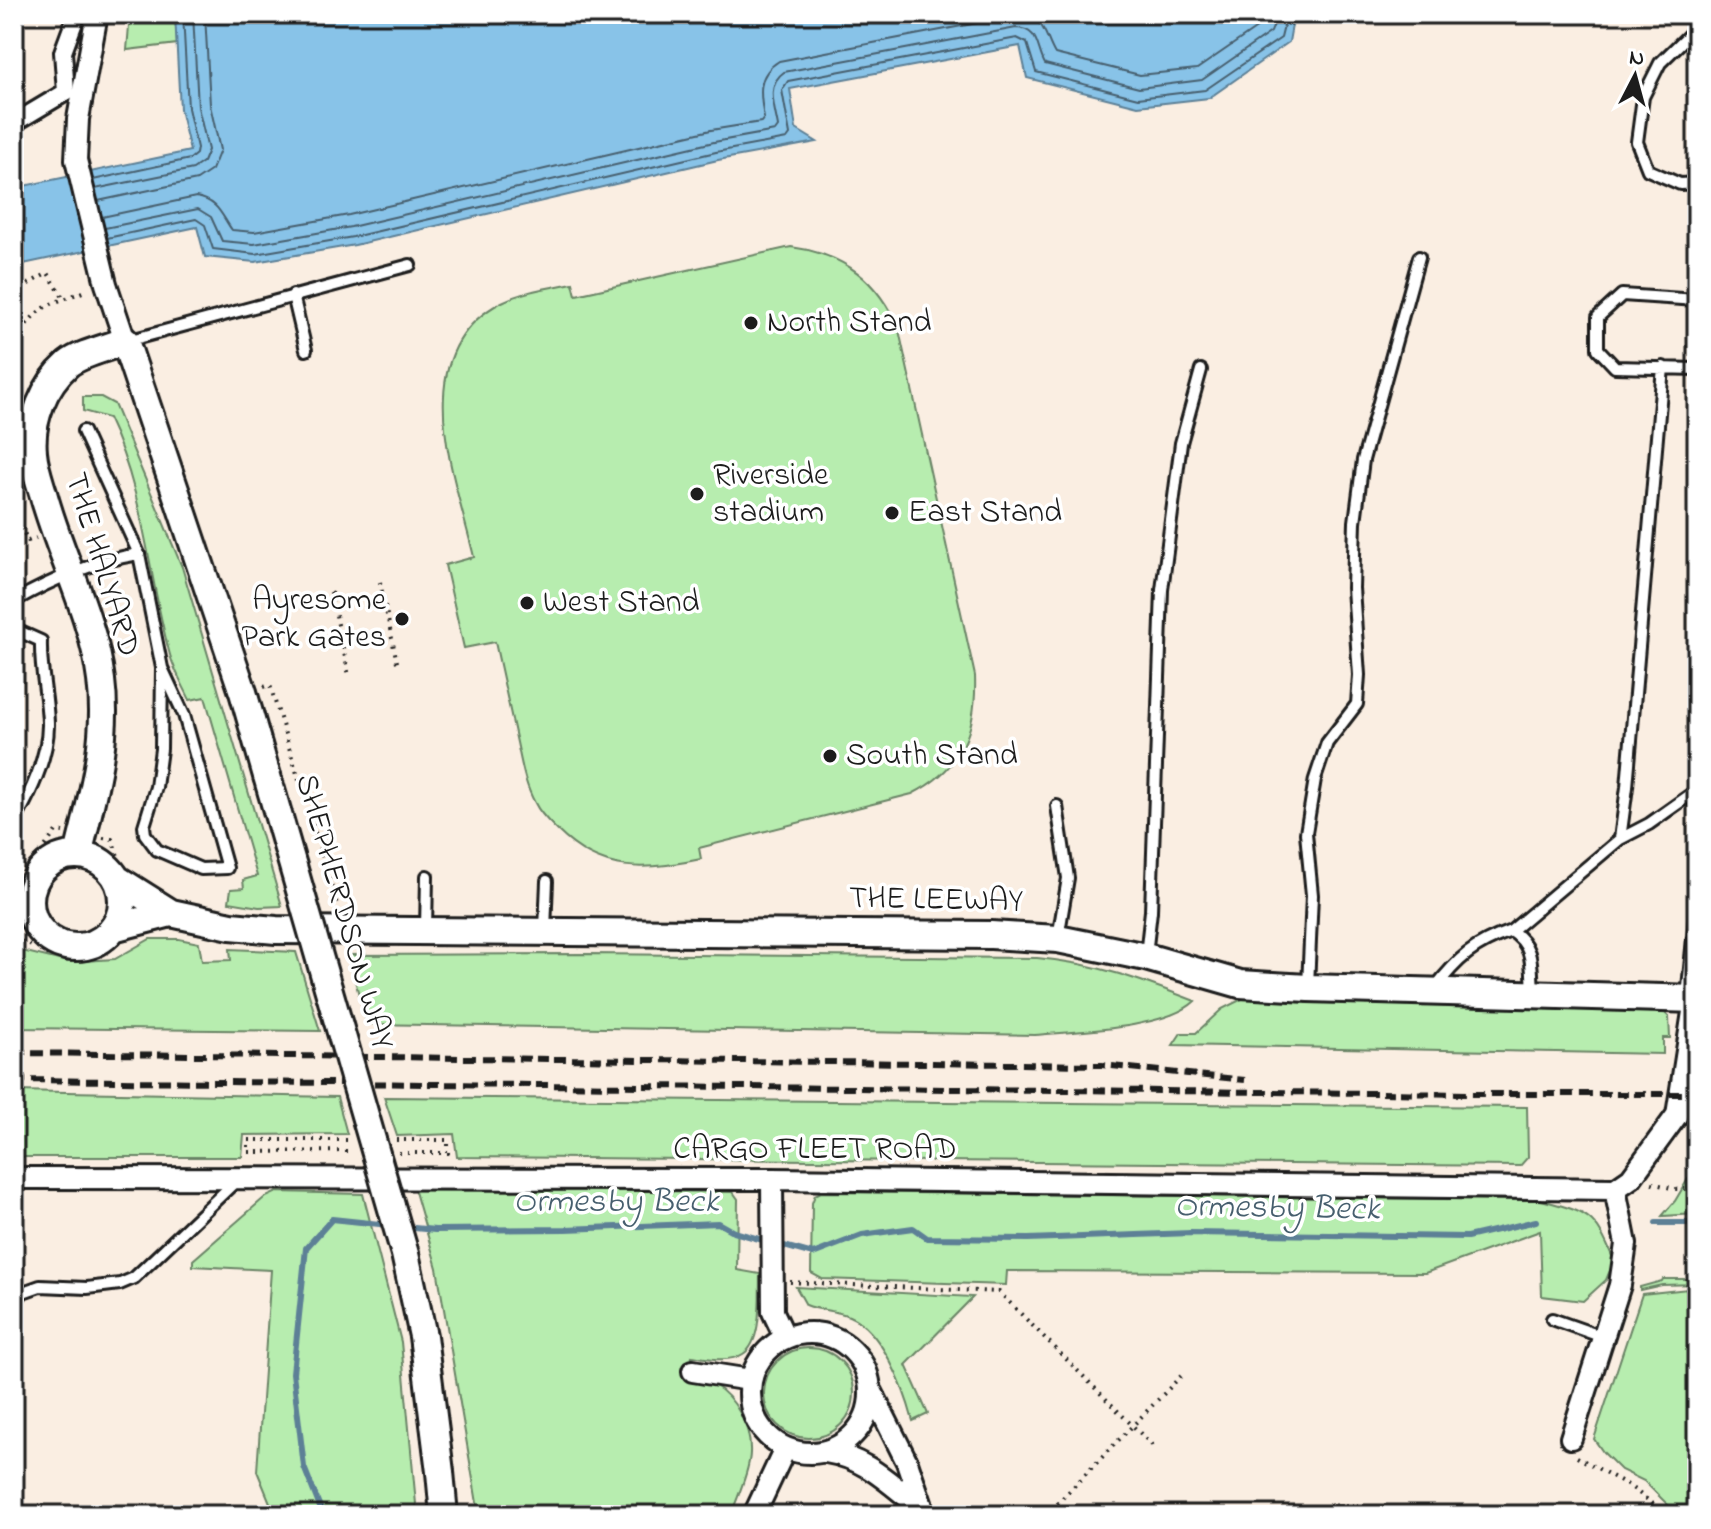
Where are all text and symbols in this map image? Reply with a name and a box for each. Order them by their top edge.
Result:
north arrow [1595,36,1675,116]
text: N [1628,42,1646,76]
place label: North Stand [767,300,931,347]
marker: North Stand [742,314,760,332]
place label: Riverside stadium [713,453,829,537]
street label: THE HALYARD [51,467,151,663]
marker: Riverside stadium [688,485,706,503]
place label: East Stand [908,490,1062,537]
marker: East Stand [883,504,901,522]
place label: Ayresome Park Gates [241,578,387,662]
place label: West Stand [543,580,700,627]
marker: West Stand [518,594,536,612]
marker: Ayresome Park Gates [393,610,411,628]
place label: South Stand [846,733,1018,780]
marker: South Stand [821,747,839,765]
street label: SHEPHERDSON WAY [281,769,405,1056]
street label: THE LEEWAY [849,876,1024,926]
street label: CARGO FLEET ROAD [673,1127,957,1174]
water label: Ormesby Beck [513,1178,721,1228]
water label: Ormesby Beck [1174,1182,1382,1236]

